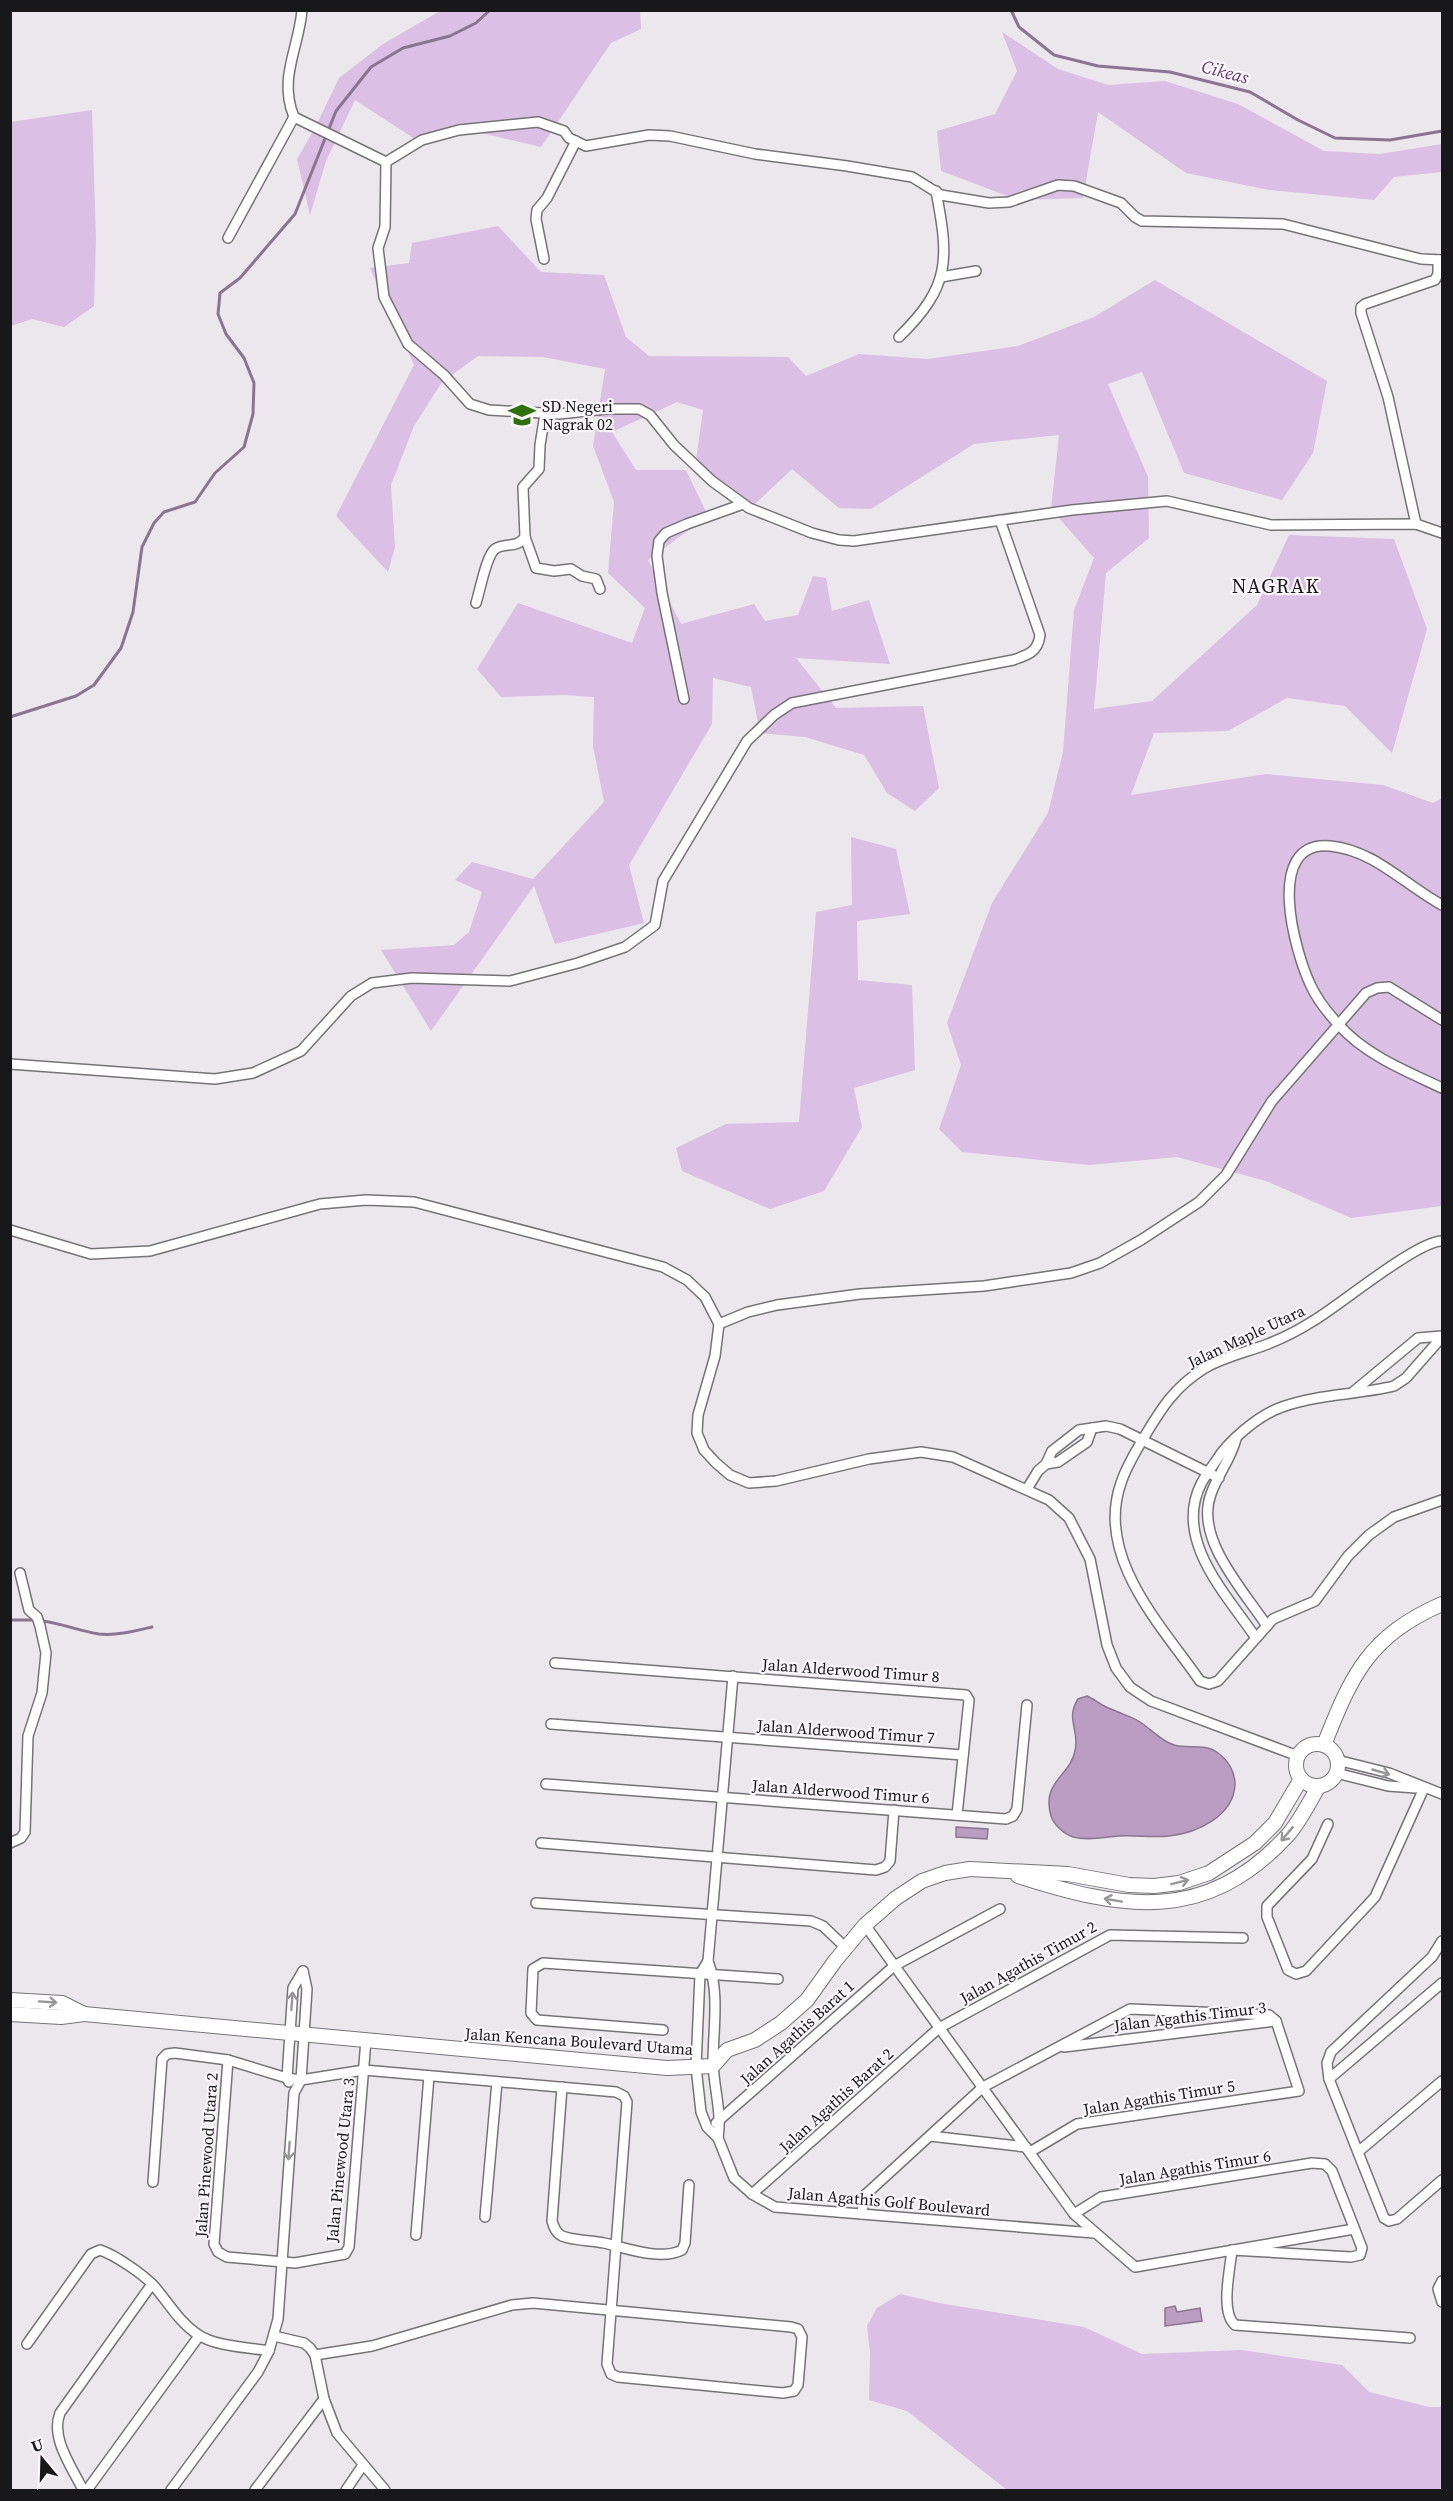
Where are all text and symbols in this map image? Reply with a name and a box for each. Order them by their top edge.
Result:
water label: Cikeas [1199,53,1252,90]
place label: SD Negeri Nagrak 02 [542,395,613,435]
school or university icon: SD Negeri Nagrak 02 [507,400,537,430]
district label: NAGRAK [1232,572,1320,600]
street label: Jalan Maple Utara [1183,1299,1309,1373]
street label: Jalan Alderwood Timur 8 [760,1653,941,1687]
street label: Jalan Alderwood Timur 7 [755,1714,936,1748]
one-way arrow [1372,1766,1391,1778]
street label: Jalan Alderwood Timur 6 [750,1774,931,1808]
one-way arrow [1280,1826,1293,1842]
one-way arrow [1170,1875,1189,1887]
one-way arrow [1104,1894,1123,1905]
street label: Jalan Agathis Timur 2 [955,1915,1100,2009]
street label: Jalan Agathis Barat 1 [734,1975,859,2090]
one-way arrow [287,1992,298,2012]
street label: Jalan Agathis Timur 3 [1112,1996,1267,2036]
one-way arrow [38,1997,58,2008]
street label: Jalan Kencana Boulevard Utama [463,2022,695,2060]
street label: Jalan Agathis Barat 2 [773,2043,898,2158]
street label: Jalan Pinewood Utara 2 [189,2072,223,2239]
street label: Jalan Agathis Timur 5 [1081,2074,1236,2120]
street label: Jalan Pinewood Utara 3 [320,2077,360,2244]
one-way arrow [284,2141,295,2161]
street label: Jalan Agathis Timur 6 [1117,2144,1272,2190]
street label: Jalan Agathis Golf Boulevard [786,2181,991,2221]
north arrow [12,2429,72,2489]
text: U [28,2432,47,2457]

